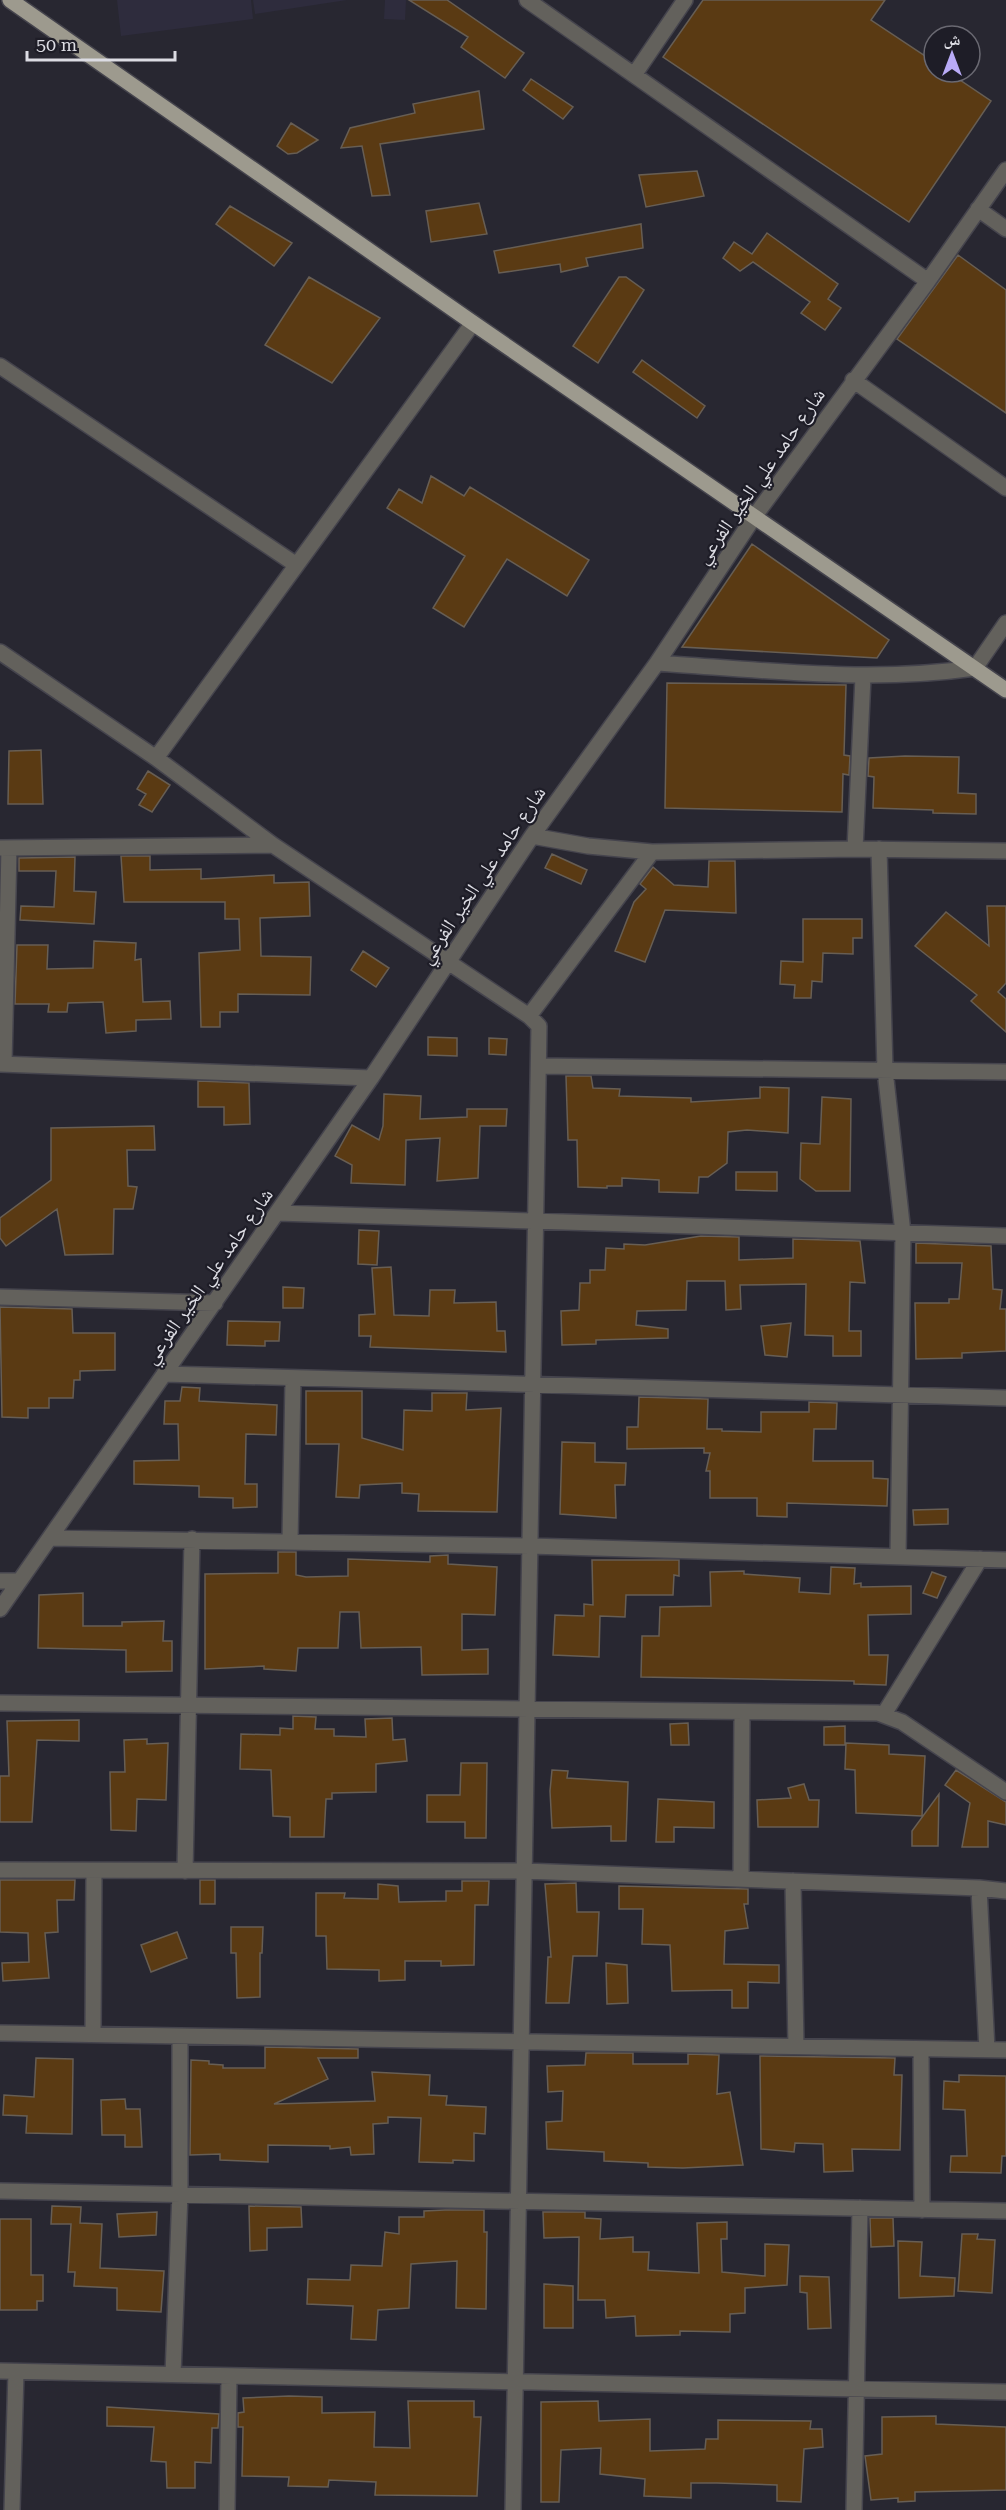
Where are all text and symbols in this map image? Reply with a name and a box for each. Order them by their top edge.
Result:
scale bar [27,24,176,62]
north arrow [922,24,982,84]
text: ش [944,30,961,49]
text: 50 m [36,34,77,55]
street label: شارع حامد علي الخير الفرعي [690,383,833,571]
street label: شارع حامد علي الخير الفرعي [413,781,554,971]
street label: شارع حامد علي الخير الفرعي [138,1183,281,1371]

